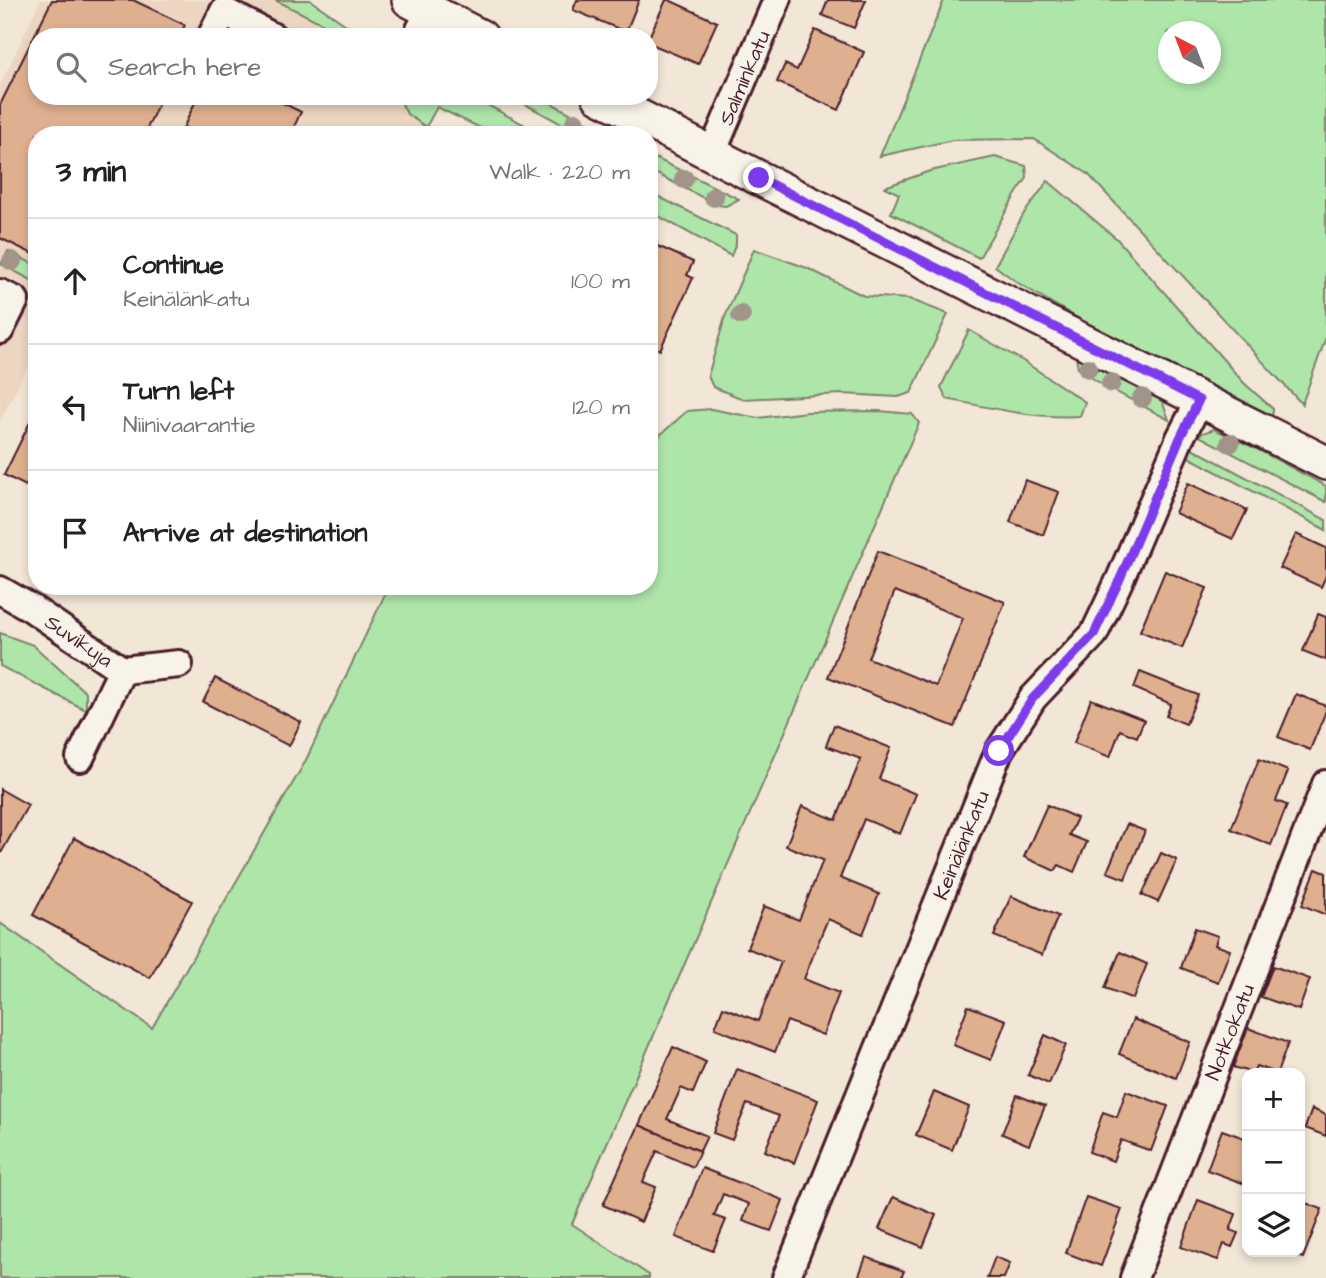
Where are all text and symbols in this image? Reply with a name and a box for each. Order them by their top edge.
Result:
north arrow [1158,21,1221,84]
street label: Salminkatu [711,25,777,129]
search box [28,28,658,105]
icon: search [52,48,90,86]
text: Search here [108,49,261,85]
text: 3 min [56,151,126,193]
text: Walk · 220 m [489,156,630,188]
route end [743,162,774,193]
text: Continue [123,247,224,283]
icon: ahead [56,262,94,300]
text: 100 m [571,265,630,297]
text: Keinälänkatu [123,283,250,315]
text: Turn left [123,373,234,409]
icon: left [56,388,94,426]
text: 120 m [572,391,630,423]
text: Niinivaarantie [123,409,256,441]
icon: arrive [56,514,94,552]
text: Arrive at destination [123,515,368,551]
street label: Suvikuja [39,607,119,674]
route start [983,735,1014,766]
street label: Keinälänkatu [926,786,996,904]
street label: Notkokatu [1198,979,1262,1084]
map controls [1242,1068,1305,1257]
button: + [1242,1068,1305,1131]
button: − [1242,1131,1305,1194]
button: layers [1242,1194,1305,1257]

